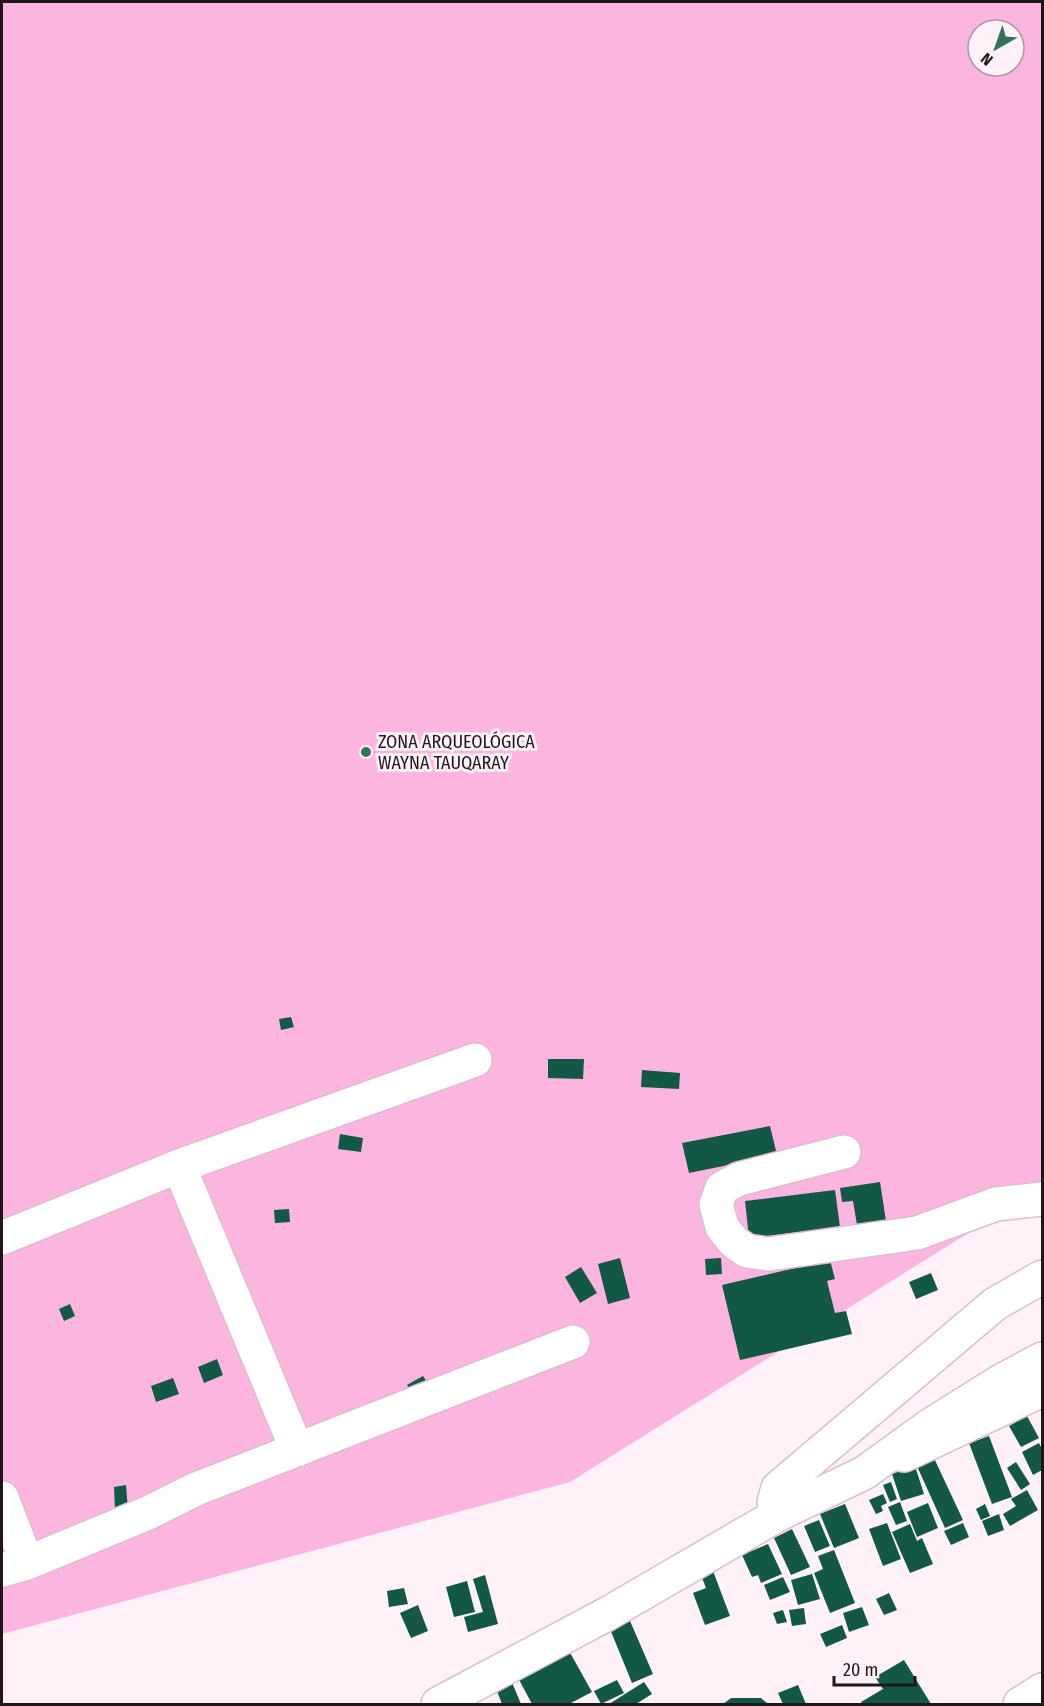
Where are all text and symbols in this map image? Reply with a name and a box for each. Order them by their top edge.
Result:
north arrow [966,18,1026,78]
text: N [977,49,996,69]
place label: ZONA ARQUEOLÓGICA WAYNA TAUQARAY [378,731,535,774]
marker: ZONA ARQUEOLÓGICA WAYNA TAUQARAY [359,745,373,759]
scale bar [834,1649,915,1687]
text: 20 m [843,1659,878,1681]

